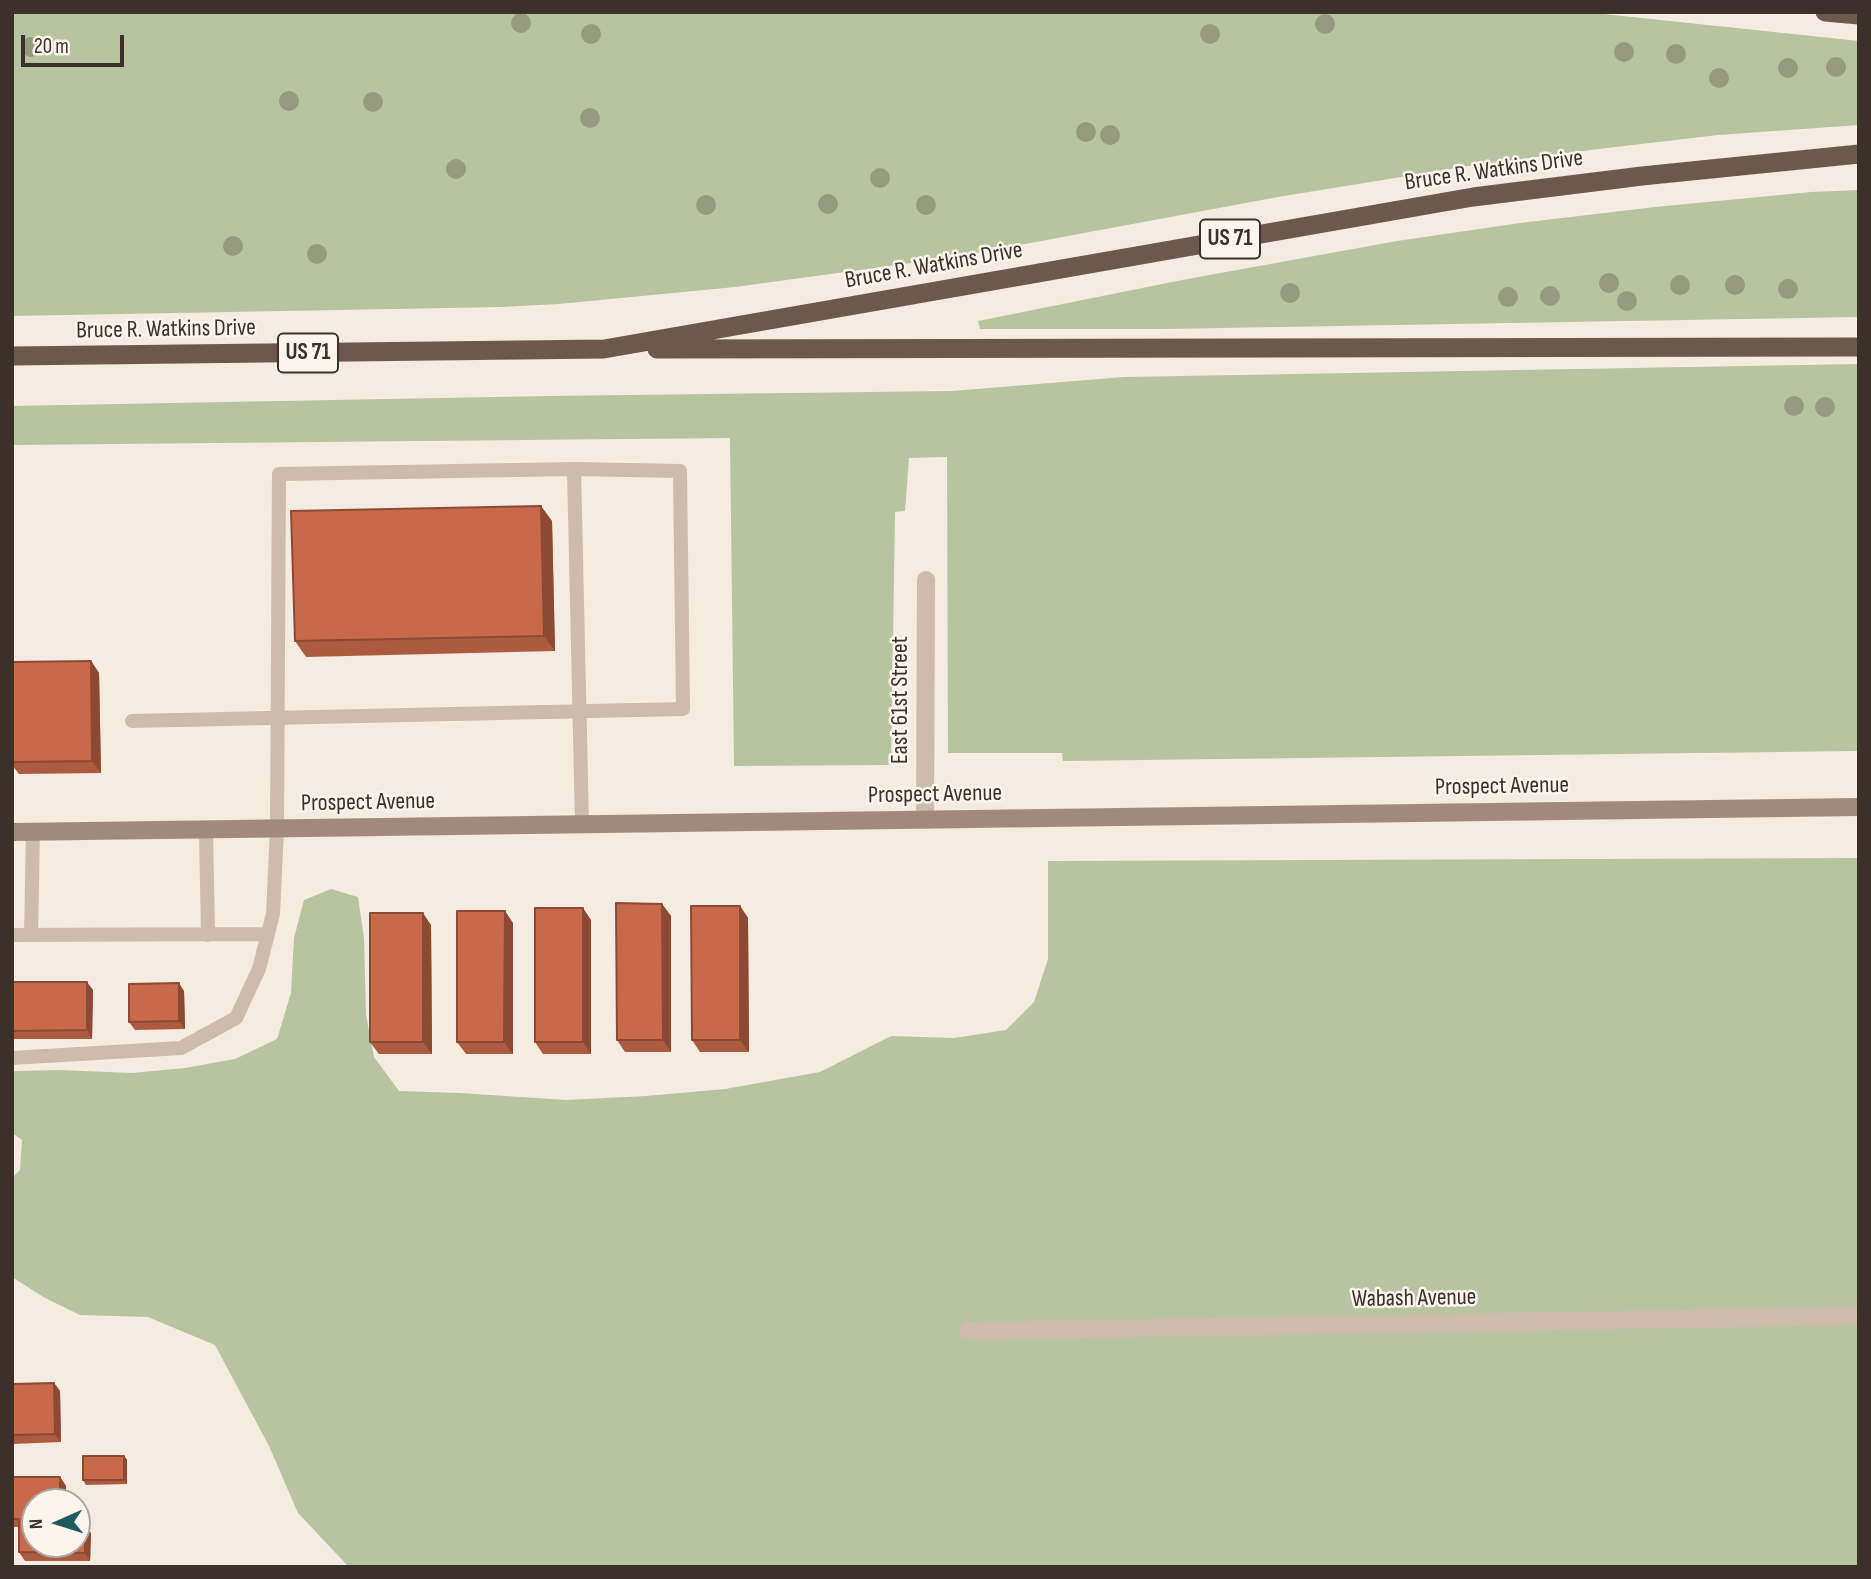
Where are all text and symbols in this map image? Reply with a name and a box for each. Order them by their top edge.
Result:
scale bar [24,21,128,65]
text: 20 m [34,34,69,59]
street label: Bruce R. Watkins Drive [1403,144,1585,198]
road number: US 71 [1200,220,1260,258]
street label: Bruce R. Watkins Drive [843,236,1025,296]
street label: Bruce R. Watkins Drive [76,314,256,346]
road number: US 71 [278,334,338,372]
street label: East 61st Street [887,636,915,764]
street label: Prospect Avenue [1435,771,1569,803]
street label: Prospect Avenue [868,779,1002,811]
street label: Prospect Avenue [301,787,435,819]
street label: Wabash Avenue [1351,1284,1477,1314]
north arrow [21,1488,91,1558]
text: N [25,1518,48,1530]

